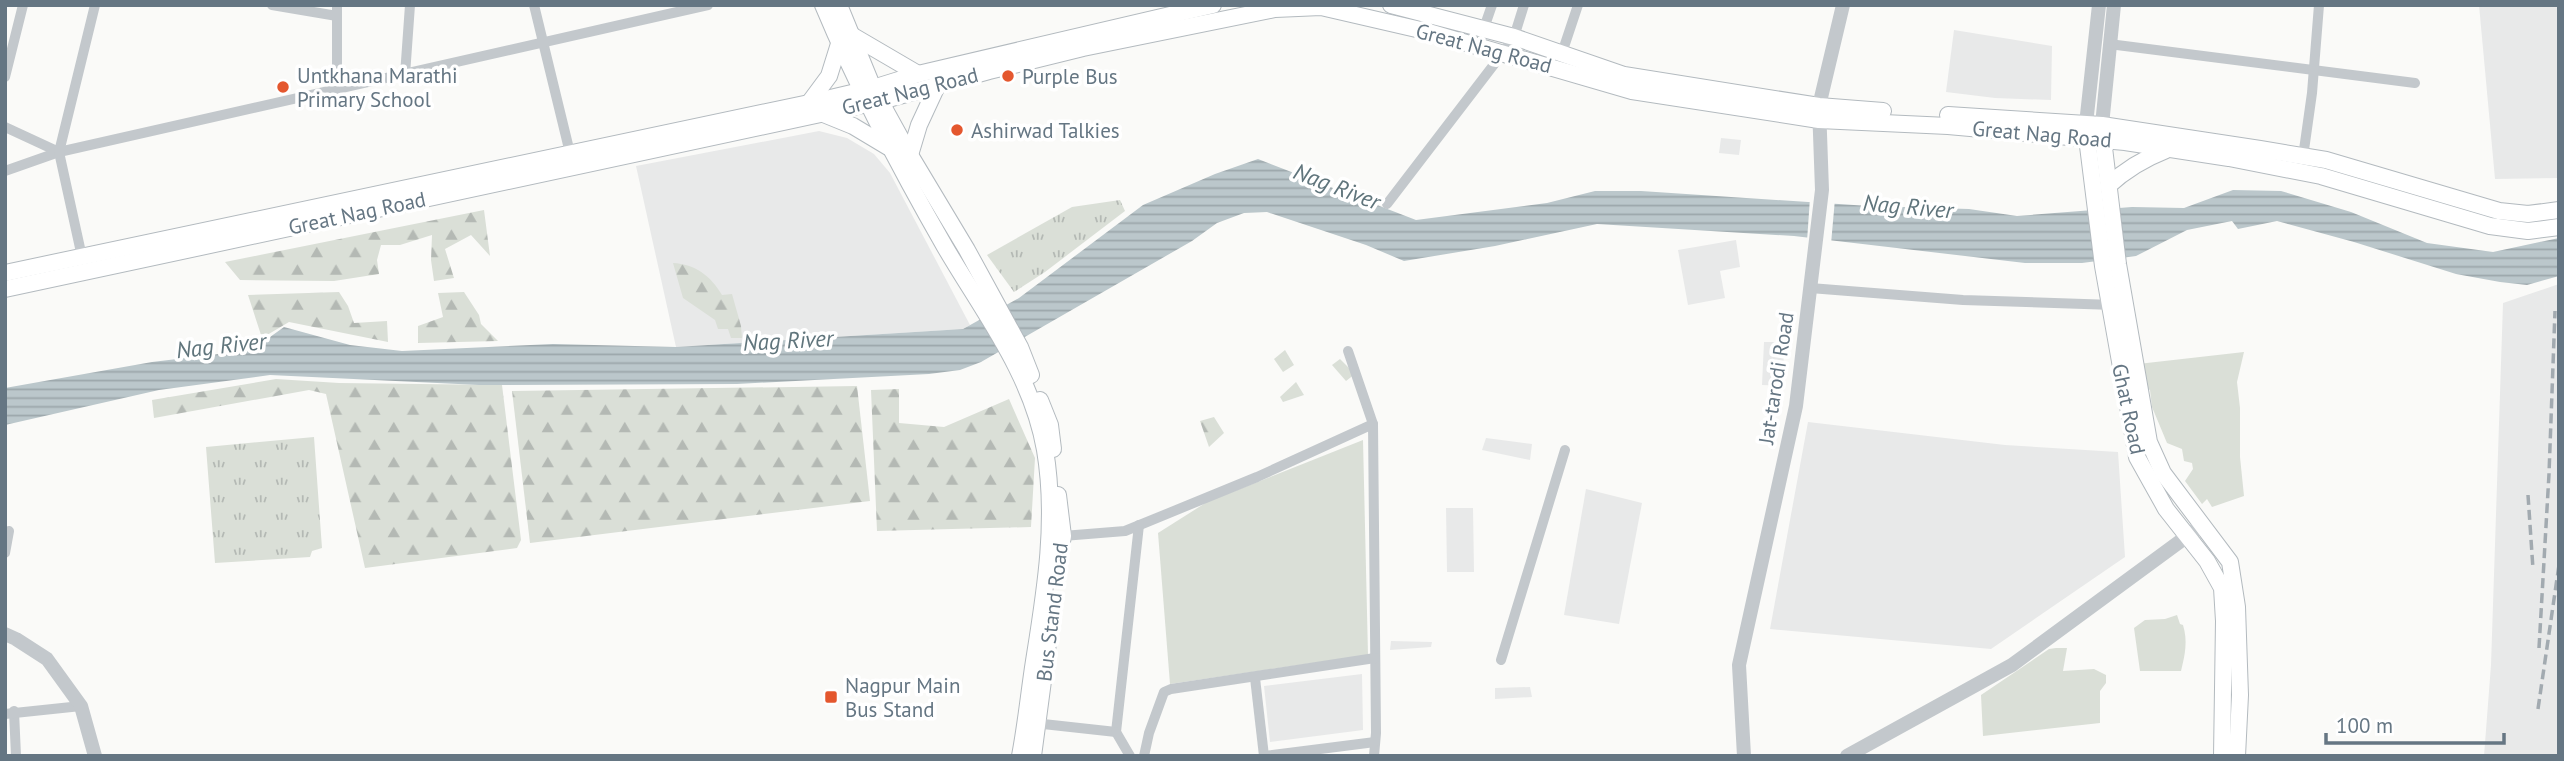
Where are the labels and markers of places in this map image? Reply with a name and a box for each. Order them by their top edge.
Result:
place label: Untkhana Marathi Primary School [297,62,458,113]
place label: Purple Bus [1022,63,1118,90]
marker: Purple Bus [1000,68,1016,84]
marker: Untkhana Marathi Primary School [275,79,291,95]
place label: Ashirwad Talkies [971,117,1120,144]
marker: Ashirwad Talkies [949,122,965,138]
place label: Nagpur Main Bus Stand [845,672,960,723]
marker: Nagpur Main Bus Stand [823,689,839,705]

